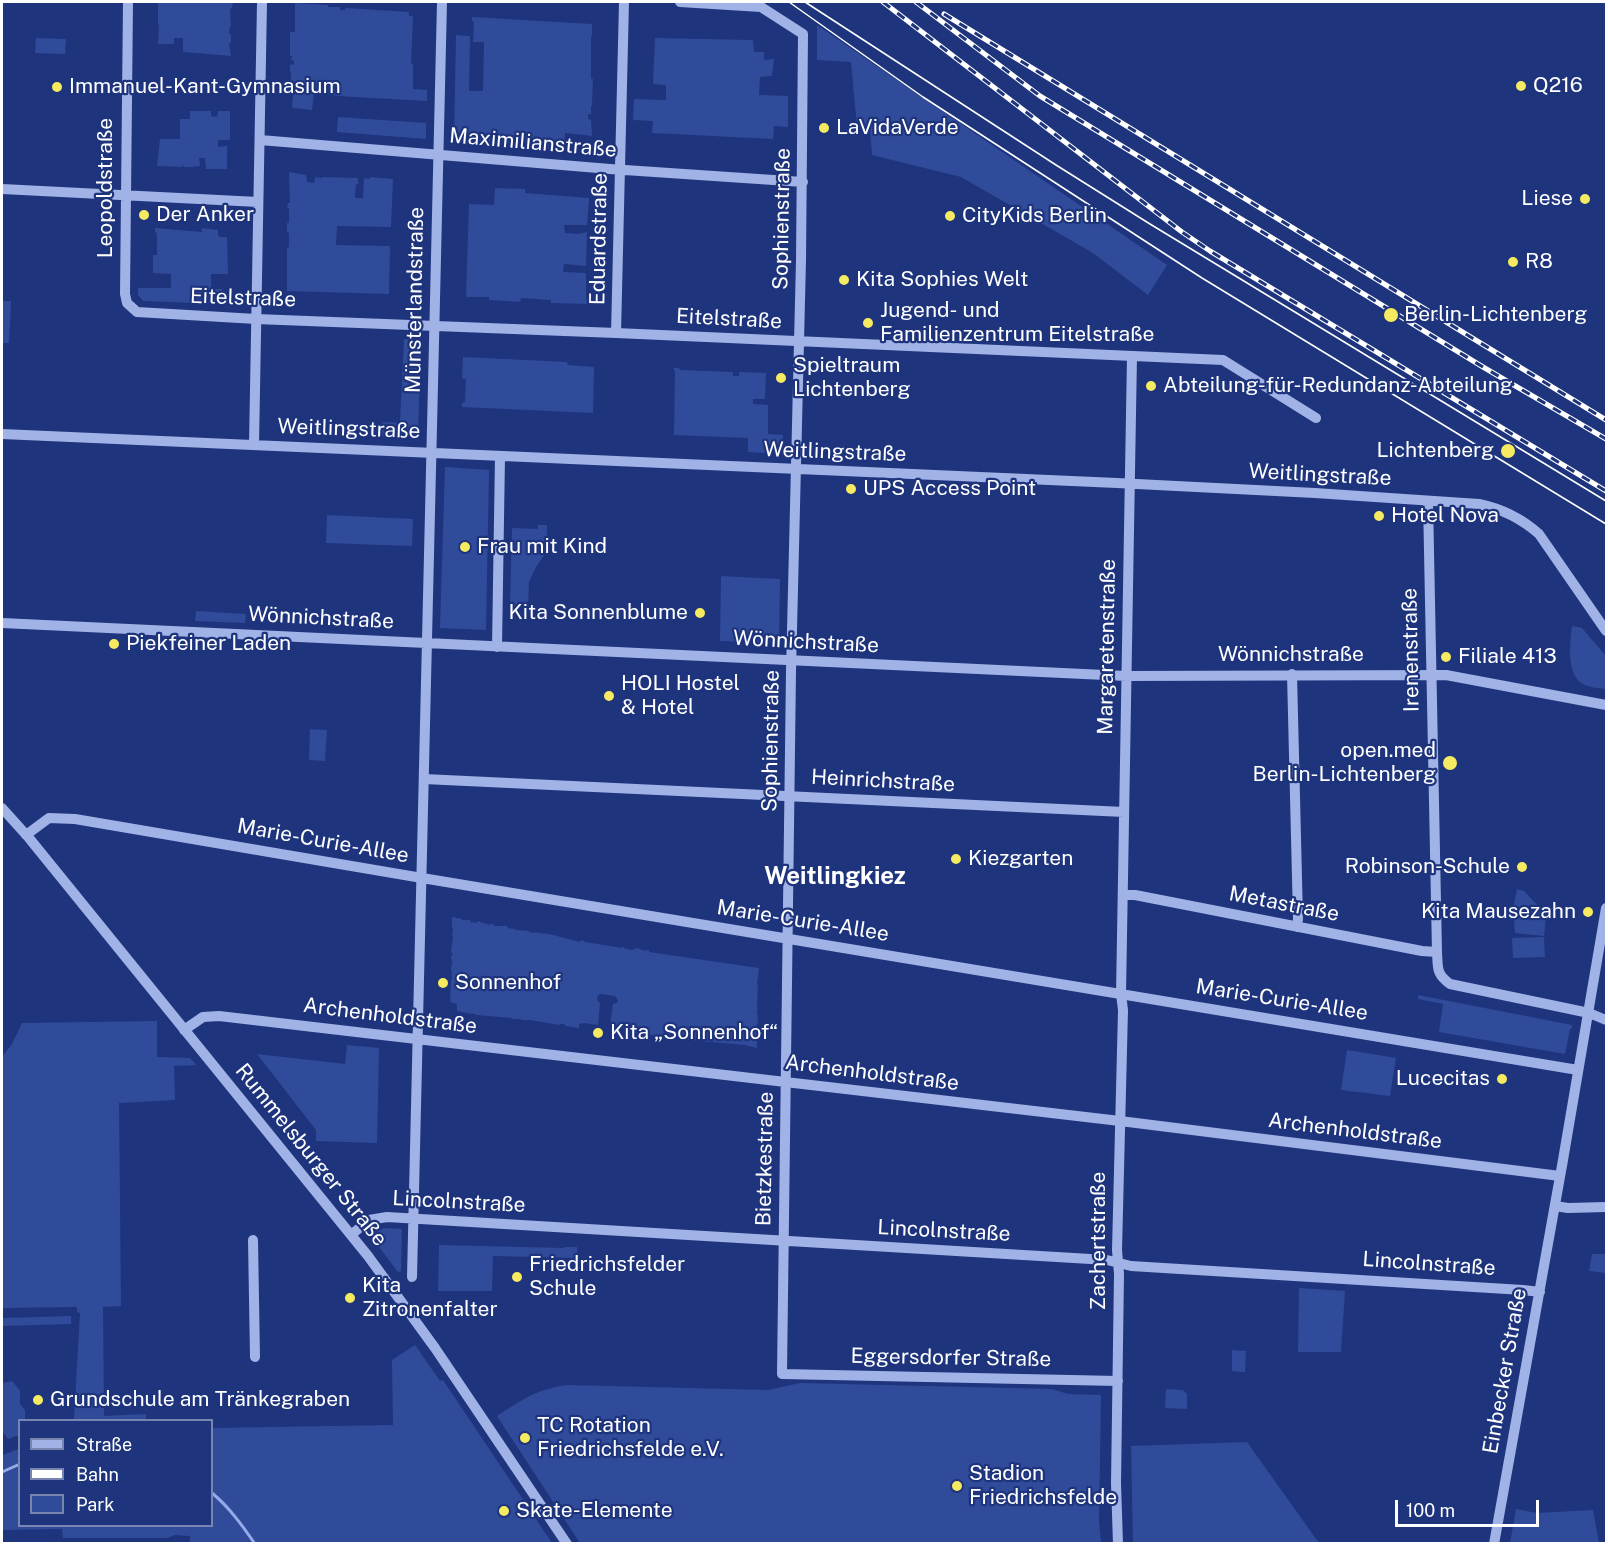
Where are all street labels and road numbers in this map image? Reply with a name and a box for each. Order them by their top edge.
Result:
street label: Leopoldstraße [93,118,119,258]
street label: Maximilianstraße [448,123,618,163]
street label: Sophienstraße [768,148,796,290]
street label: Eduardstraße [585,173,613,305]
street label: Münsterlandstraße [401,207,429,393]
street label: Eitelstraße [190,284,296,312]
street label: Eitelstraße [675,304,783,334]
street label: Weitlingstraße [277,414,421,444]
street label: Weitlingstraße [763,437,907,467]
street label: Weitlingstraße [1248,459,1392,491]
street label: Margaretenstraße [1093,559,1121,735]
street label: Irenenstraße [1397,588,1425,712]
street label: Wönnichstraße [247,602,395,634]
street label: Wönnichstraße [732,626,880,658]
street label: Wönnichstraße [1218,642,1364,668]
street label: Sophienstraße [757,670,785,812]
street label: Heinrichstraße [810,765,956,797]
street label: Marie-Curie-Allee [235,813,411,869]
street label: Metastraße [1227,881,1341,927]
street label: Marie-Curie-Allee [715,895,891,947]
street label: Marie-Curie-Allee [1194,974,1370,1026]
street label: Archenholdstraße [302,993,478,1039]
street label: Archenholdstraße [784,1050,960,1096]
street label: Rummelsburger Straße [230,1059,392,1251]
street label: Bietzkestraße [751,1092,779,1226]
street label: Archenholdstraße [1267,1108,1443,1154]
street label: Zachertstraße [1086,1172,1112,1310]
street label: Lincolnstraße [392,1186,526,1218]
street label: Lincolnstraße [877,1215,1011,1247]
street label: Lincolnstraße [1362,1247,1496,1281]
street label: Einbecker Straße [1478,1286,1532,1456]
street label: Eggersdorfer Straße [850,1344,1052,1372]

